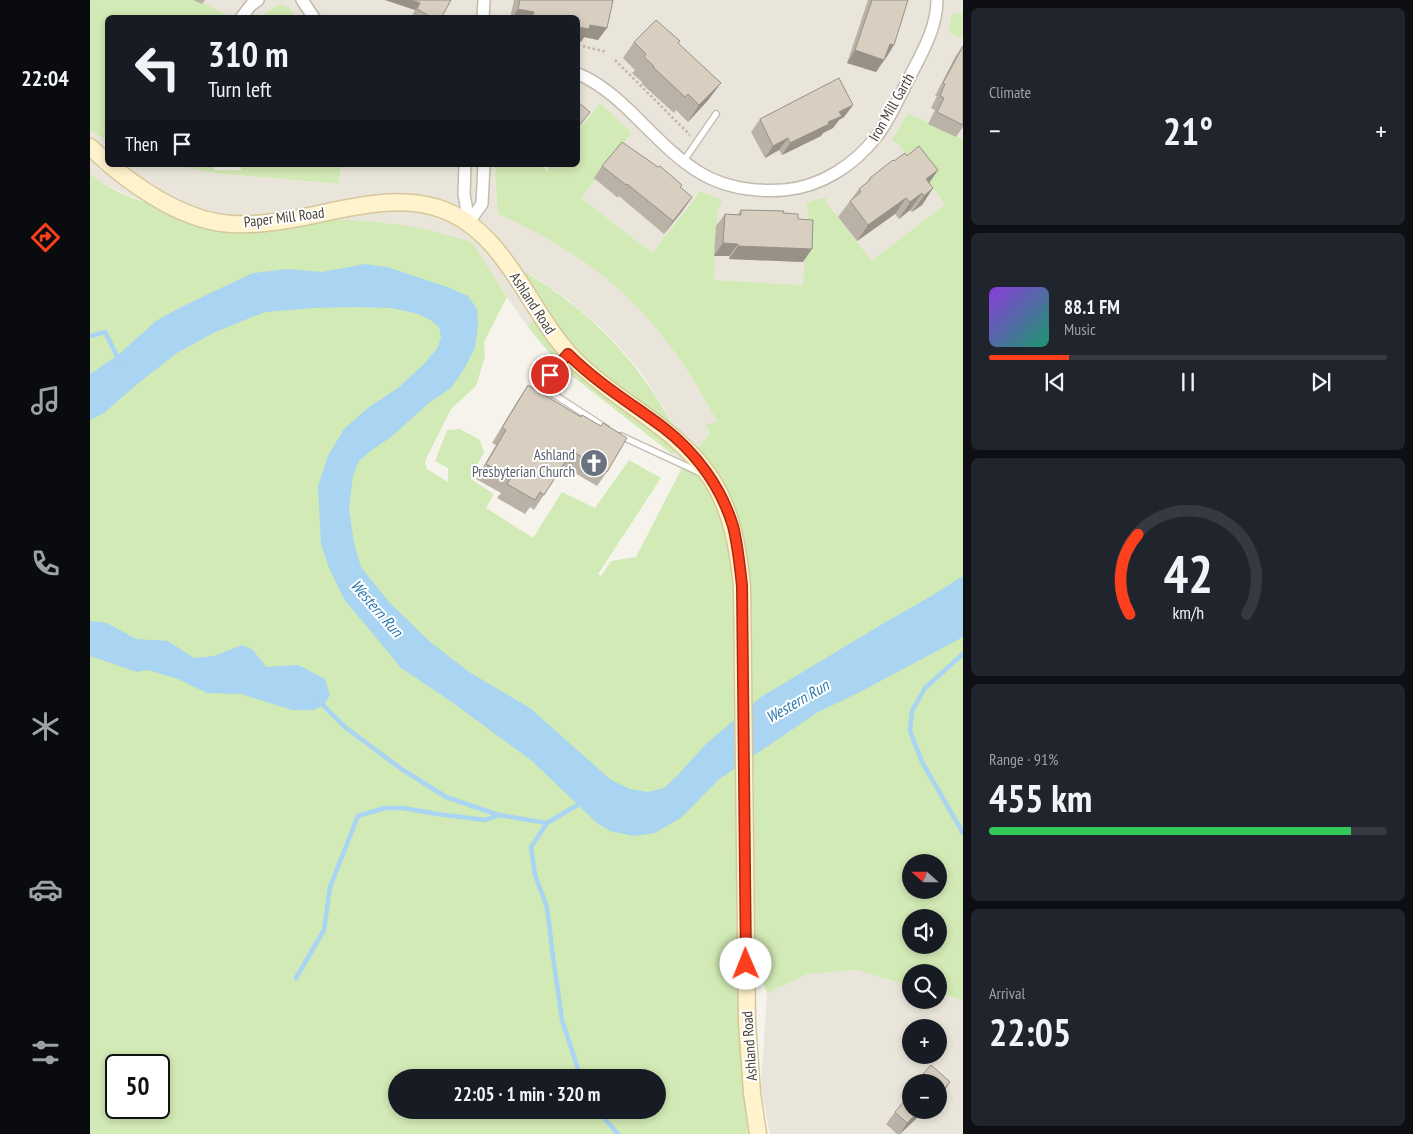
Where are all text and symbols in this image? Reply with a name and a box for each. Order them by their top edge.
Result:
text: 310 m [208,31,289,77]
icon: left [125,35,190,100]
text: 22:04 [21,64,69,92]
street label: Iron Mill Garth [864,70,918,144]
text: Turn left [208,75,272,103]
text: Climate [989,82,1031,102]
text: 21° [1163,106,1213,155]
text: − [989,112,1001,149]
text: + [1375,112,1387,149]
icon: arrive [168,130,196,158]
text: Then [125,132,158,156]
street label: Paper Mill Road [243,203,325,231]
icon: directions [28,220,63,255]
street label: Ashland Road [506,268,560,338]
text: 88.1 FM [1064,295,1120,319]
text: Music [1064,319,1096,339]
pin [529,354,571,396]
icon: arrive [536,361,564,389]
icon: previous [1041,368,1069,396]
icon: pause [1174,368,1202,396]
icon: next [1307,368,1335,396]
icon: music [28,383,63,418]
place label: Ashland Presbyterian Church [472,445,575,481]
church icon: Ashland Presbyterian Church [579,448,609,478]
text: 42 [1163,540,1213,607]
icon: phone [28,546,63,581]
water label: Western Run [347,575,408,642]
text: km/h [1172,601,1204,624]
water label: Western Run [762,674,833,727]
icon: climate [28,709,63,744]
text: Range · 91% [989,749,1058,769]
text: 455 km [989,773,1092,822]
north arrow [902,854,948,899]
map controls [902,854,947,1119]
icon: car [28,872,63,907]
button: sound [902,909,947,954]
position arrow [719,937,771,989]
button: search [902,964,947,1009]
text: Arrival [989,983,1025,1003]
text: 22:05 [989,1007,1071,1056]
street label: Ashland Road [737,1010,761,1082]
button: + [902,1019,947,1064]
icon: filters [28,1035,63,1070]
speed limit sign: 50 [105,1054,170,1119]
button: − [902,1074,947,1119]
text: 22:05 · 1 min · 320 m [454,1082,600,1106]

